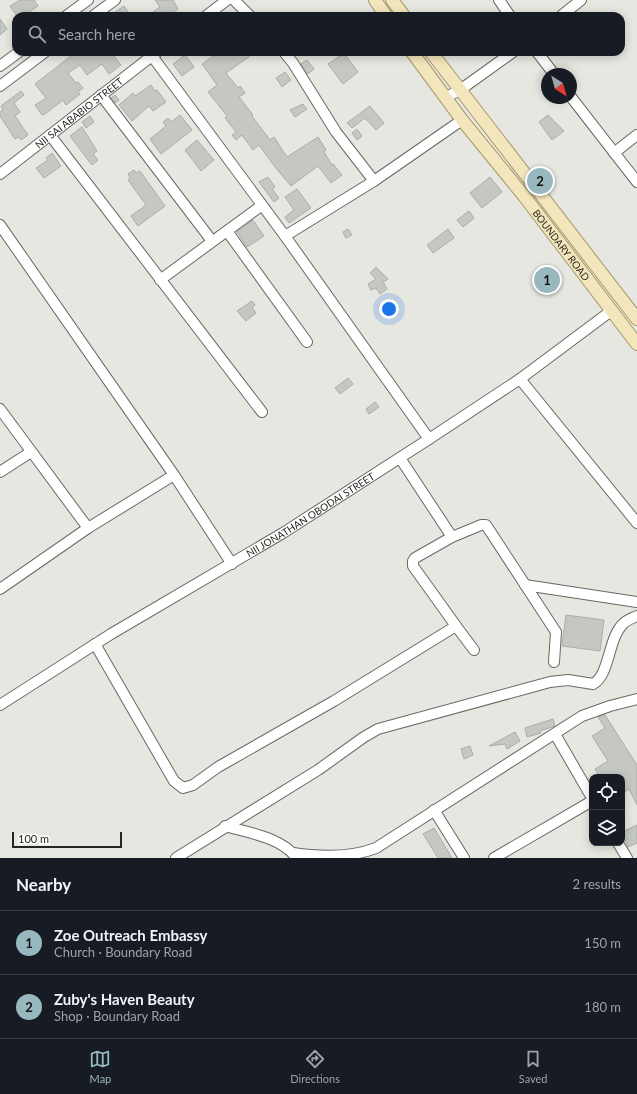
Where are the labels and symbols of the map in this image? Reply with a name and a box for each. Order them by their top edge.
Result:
north arrow [541,68,577,104]
street label: NII SAI ABABIO STREET [33,75,125,150]
pin: 2 [527,166,553,196]
street label: BOUNDARY ROAD [530,207,593,283]
pin: 1 [534,265,560,295]
your location [379,299,399,319]
street label: NII JONATHAN OBODAI STREET [244,470,377,559]
scale bar [12,830,122,849]

